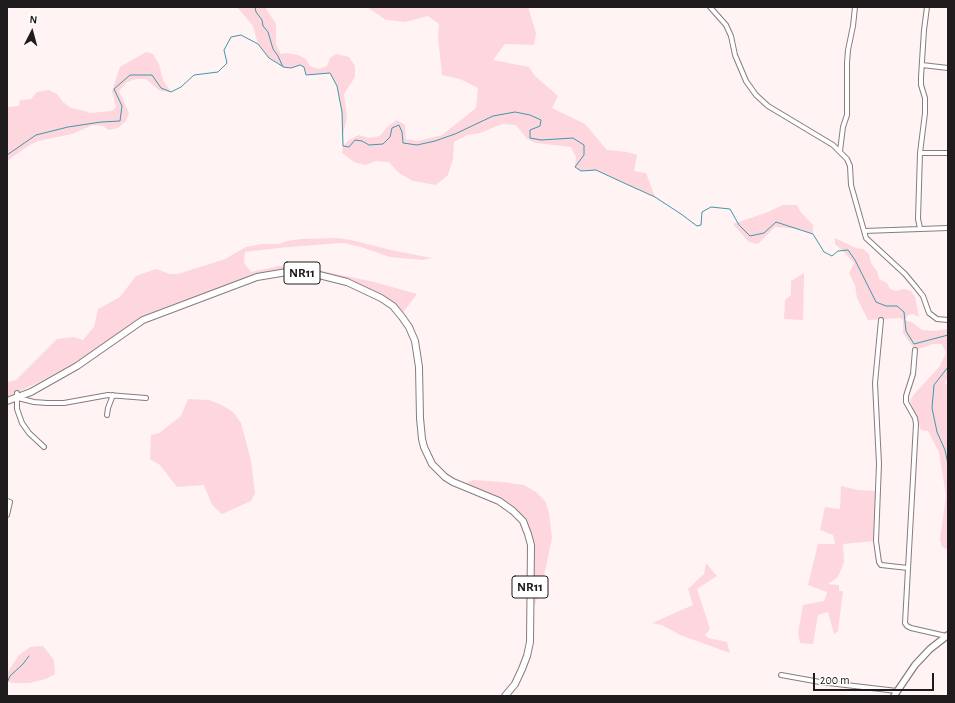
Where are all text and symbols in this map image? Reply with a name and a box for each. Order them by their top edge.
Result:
north arrow [12,12,52,52]
text: N [29,14,38,25]
road number: NR11 [284,262,320,284]
road number: NR11 [512,576,548,598]
scale bar [815,665,936,691]
text: 200 m [820,674,850,686]

